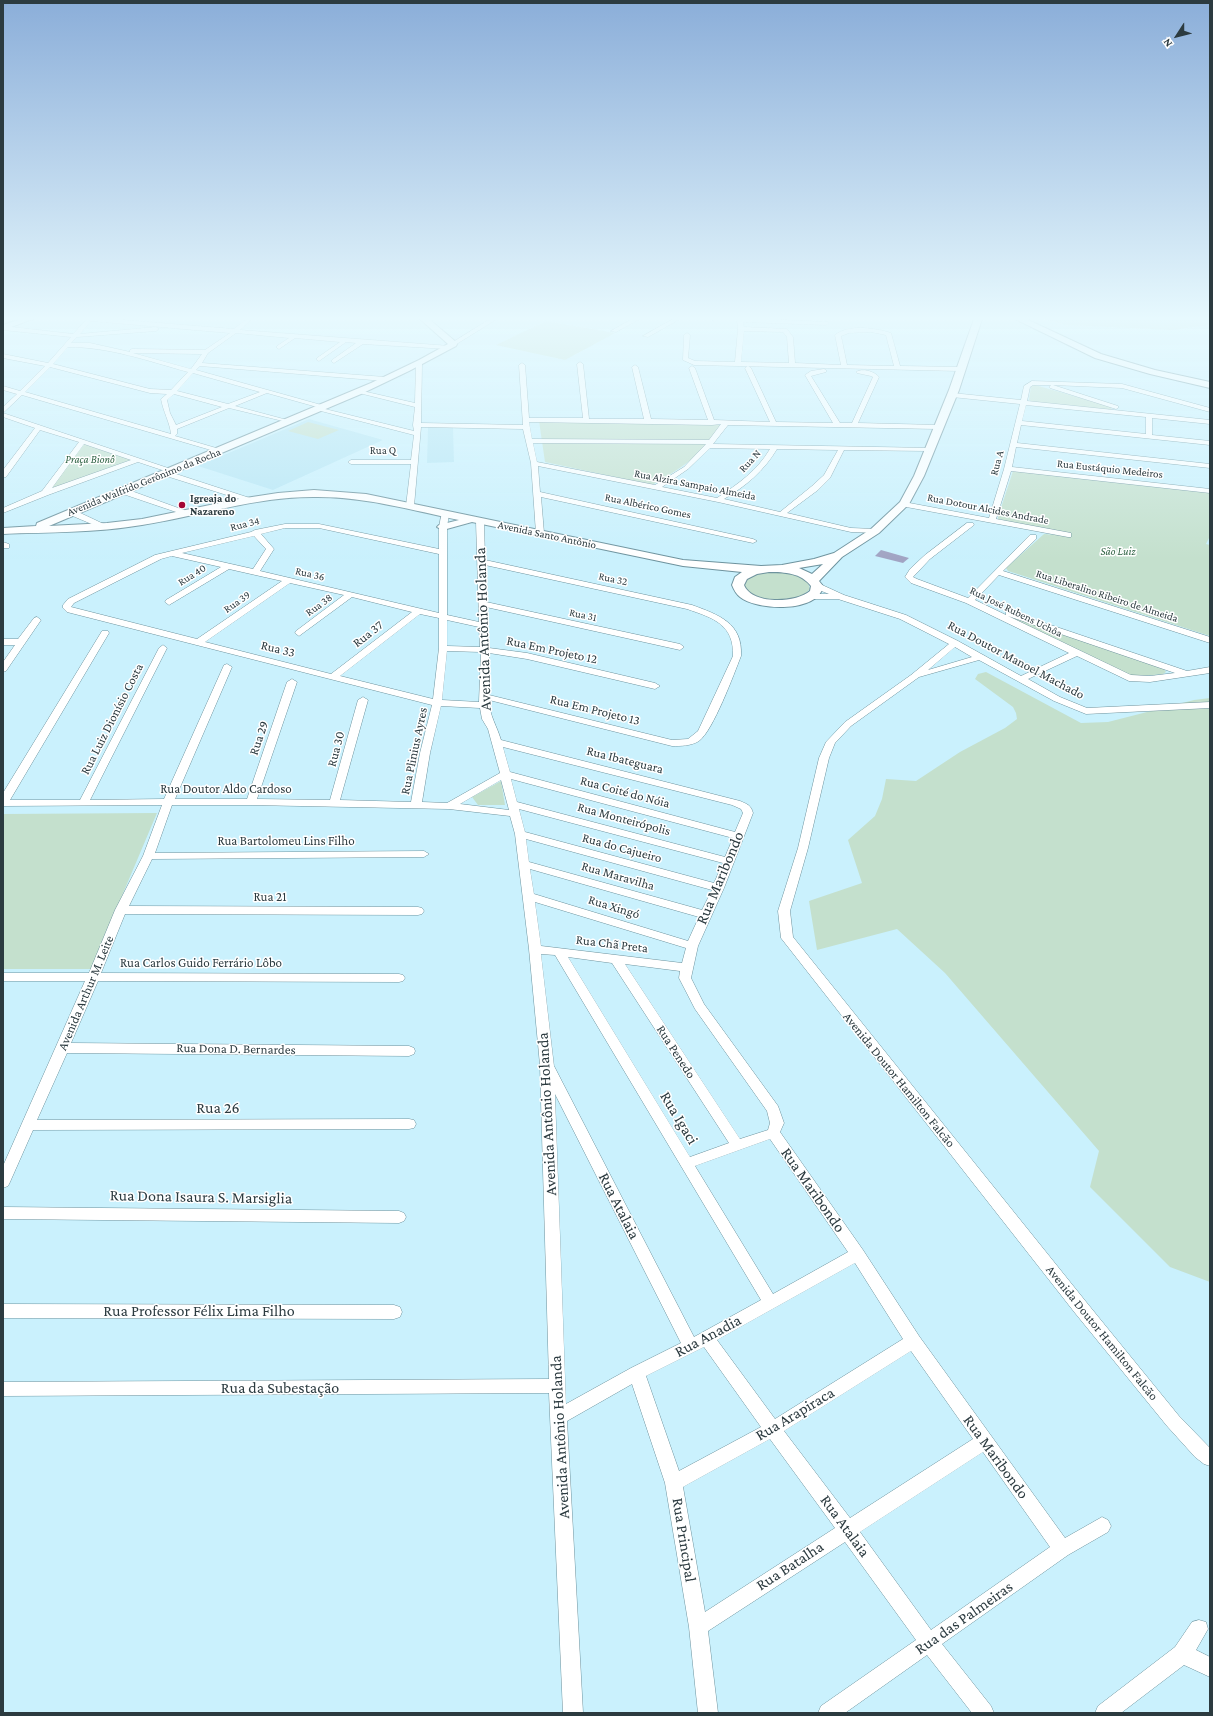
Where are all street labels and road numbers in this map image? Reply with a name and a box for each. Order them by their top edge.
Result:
street label: Rua Q [370,444,396,458]
street label: Avenida Walfrido Gerônimo da Rocha [65,445,223,519]
street label: Rua N [736,447,764,475]
street label: Rua A [987,449,1007,477]
street label: Rua Eustáquio Medeiros [1056,457,1164,481]
street label: Rua Alzira Sampaio Almeida [633,467,757,503]
street label: Rua Albérico Gomes [604,490,692,522]
street label: Rua Dotour Alcides Andrade [926,491,1050,527]
street label: Rua 34 [229,514,261,534]
street label: Avenida Santo Antônio [497,518,597,552]
street label: Avenida Antônio Holanda [471,547,495,711]
street label: Rua 40 [175,561,209,589]
street label: Rua 36 [294,564,326,584]
street label: Rua Liberalino Ribeiro de Almeida [1034,567,1180,625]
street label: Rua 32 [597,569,629,589]
street label: Rua José Rubens Uchôa [968,584,1064,640]
street label: Rua 39 [221,588,253,616]
street label: Rua 38 [303,591,335,619]
street label: Rua 31 [568,606,598,624]
street label: Rua 37 [350,617,386,651]
street label: Rua Doutor Manoel Machado [945,617,1087,703]
street label: Rua Em Projeto 12 [505,633,599,667]
street label: Rua 33 [259,637,297,661]
street label: Rua Luiz Dionísio Costa [77,661,147,777]
street label: Rua Em Projeto 13 [548,691,642,729]
street label: Rua Plinius Ayres [397,706,431,796]
street label: Rua 29 [246,719,272,757]
street label: Rua 30 [324,730,348,768]
street label: Rua Ibateguara [585,743,665,777]
street label: Rua Coité do Nóia [578,773,672,811]
street label: Rua Doutor Aldo Cardoso [160,781,292,797]
street label: Rua Monteirópolis [576,799,672,839]
street label: Rua Maribondo [692,829,748,927]
street label: Rua do Cajueiro [581,830,663,866]
street label: Rua Bartolomeu Lins Filho [217,833,355,849]
street label: Rua Maravilha [580,858,656,894]
street label: Rua 21 [254,889,286,905]
street label: Rua Xingó [586,892,642,922]
street label: Rua Chã Preta [575,932,649,956]
street label: Avenida Arthur M. Leite [55,933,117,1053]
street label: Rua Carlos Guido Ferrário Lôbo [120,955,282,971]
street label: Avenida Doutor Hamilton Falcão [840,1009,958,1151]
street label: Rua Penedo [653,1022,699,1082]
street label: Avenida Antônio Holanda [533,1032,561,1196]
street label: Rua Dona D. Bernardes [176,1040,296,1058]
street label: Rua Igaci [656,1088,702,1148]
street label: Rua 26 [196,1098,240,1118]
street label: Rua Maribondo [777,1144,849,1236]
street label: Rua Atalaia [594,1169,644,1243]
street label: Rua Dona Isaura S. Marsiglia [110,1186,292,1208]
street label: Avenida Doutor Hamilton Falcão [1043,1262,1161,1404]
street label: Rua Professor Félix Lima Filho [103,1301,295,1321]
street label: Rua Anadia [671,1310,745,1362]
street label: Avenida Antônio Holanda [546,1355,574,1519]
street label: Rua da Subestação [221,1378,339,1398]
street label: Rua Arapiraca [752,1383,838,1445]
street label: Rua Maribondo [959,1411,1033,1503]
street label: Rua Atalaia [816,1491,874,1561]
street label: Rua Principal [668,1497,700,1583]
street label: Rua Batalha [753,1537,827,1595]
street label: Rua das Palmeiras [911,1577,1017,1659]

